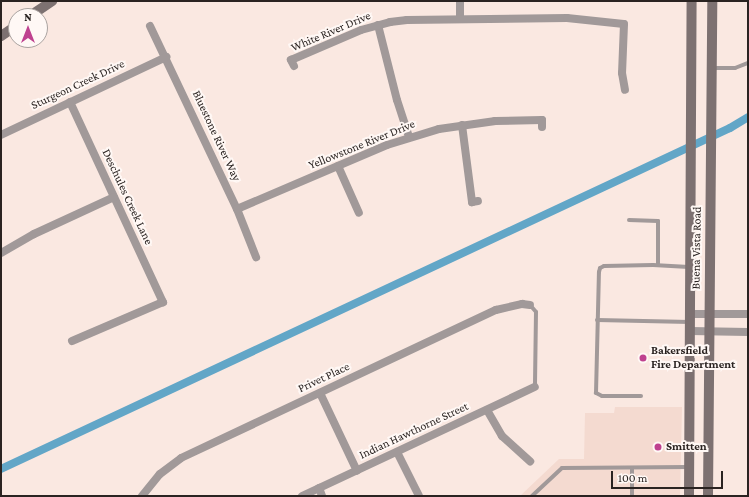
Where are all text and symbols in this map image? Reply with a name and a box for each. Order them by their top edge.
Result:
north arrow [8,8,48,48]
street label: White River Drive [289,9,373,55]
text: N [24,11,32,23]
street label: Sturgeon Creek Drive [29,57,127,113]
street label: Bluestone River Way [189,88,243,184]
street label: Yellowstone River Drive [307,117,417,173]
street label: Deschules Creek Lane [99,147,155,247]
street label: Buena Vista Road [689,206,705,290]
place label: Bakersfield Fire Department [651,344,735,372]
marker: Bakersfield Fire Department [638,353,648,363]
street label: Privet Place [296,360,352,396]
street label: Indian Hawthorne Street [357,399,471,463]
place label: Smitten [666,440,707,454]
marker: Smitten [653,442,663,452]
scale bar [613,463,725,489]
text: 100 m [618,471,647,485]

